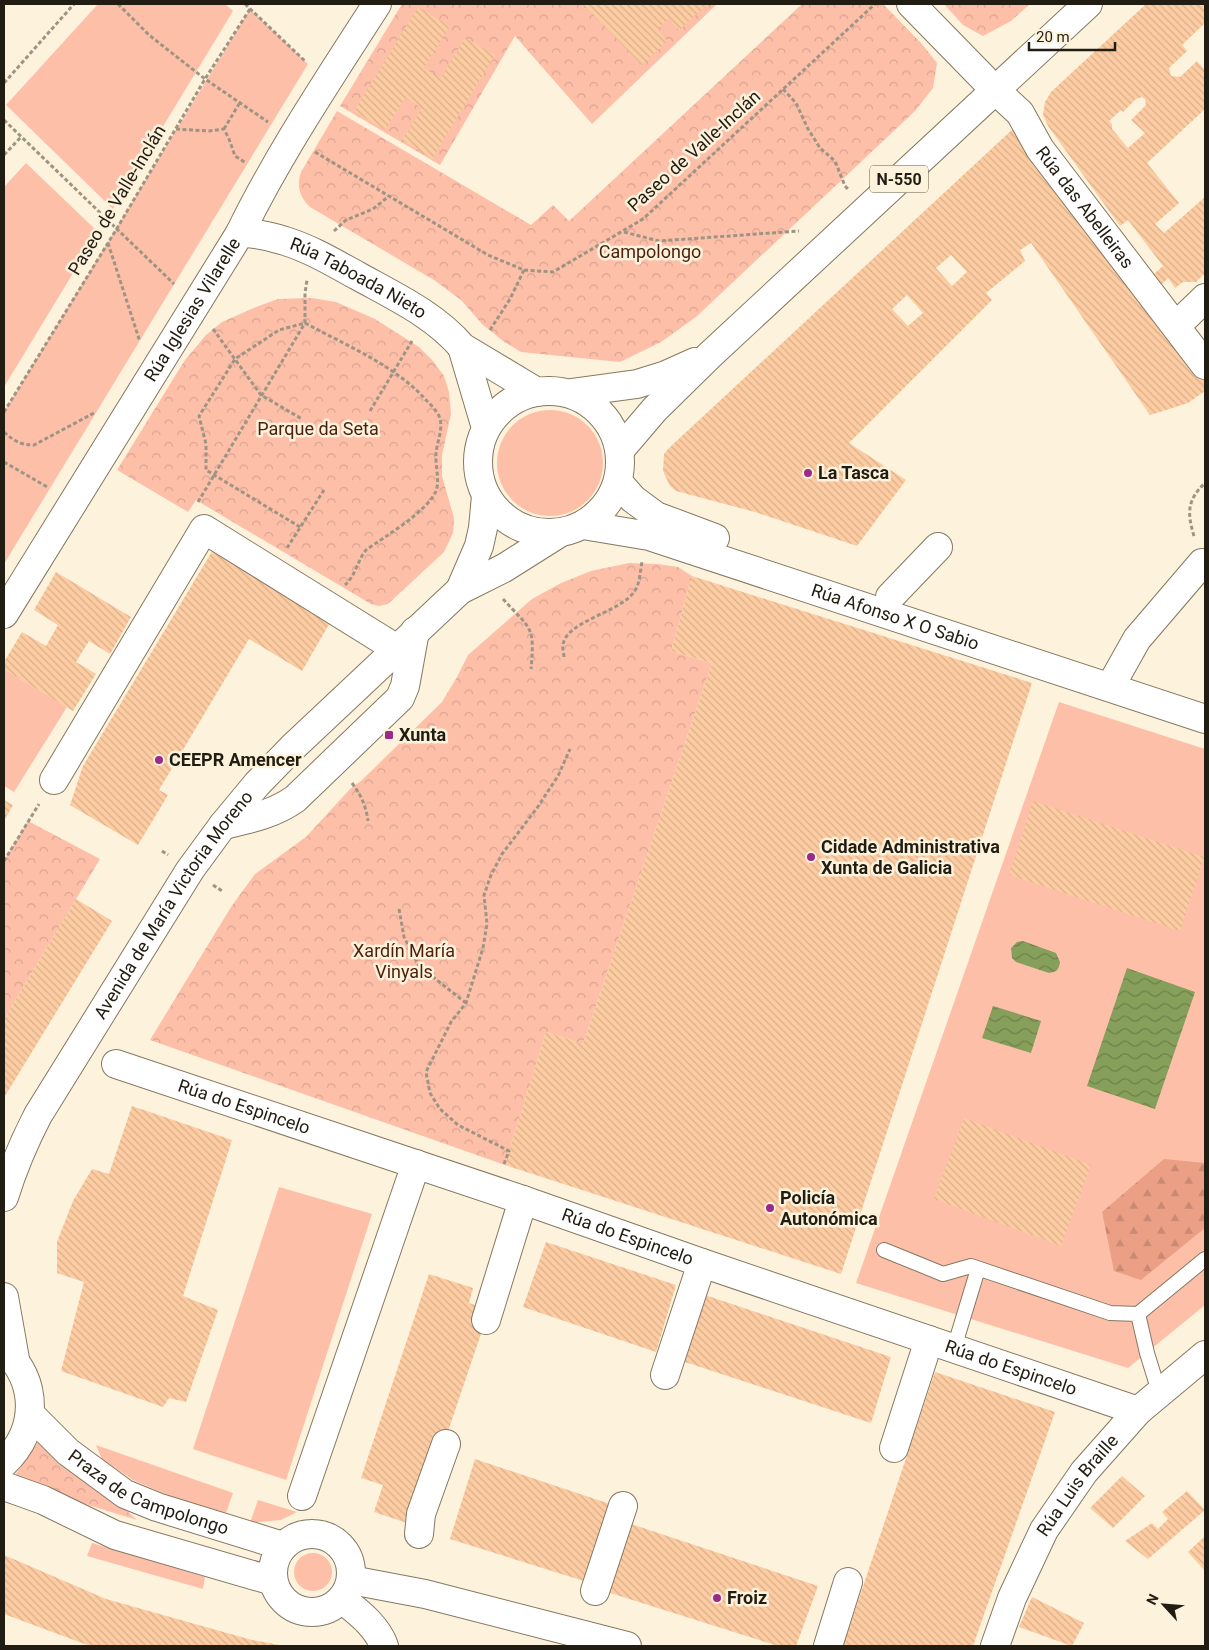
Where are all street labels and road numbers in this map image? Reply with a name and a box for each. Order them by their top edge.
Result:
street label: Paseo de Valle-Inclán [623,86,764,216]
street label: Paseo de Valle-Inclán [63,121,170,279]
street label: Rúa das Abelleiras [1032,142,1138,272]
road number: N-550 [870,165,928,192]
street label: Rúa Taboada Nieto [287,233,431,323]
street label: Rúa Iglesias Vilarelle [140,234,245,385]
street label: Rúa Afonso X O Sabio [809,579,982,654]
street label: Avenida de María Victoria Moreno [89,786,257,1023]
street label: Rúa do Espincelo [176,1075,313,1138]
street label: Rúa do Espincelo [559,1204,696,1269]
street label: Rúa do Espincelo [942,1335,1080,1399]
street label: Rúa Luis Braille [1032,1430,1122,1540]
street label: Praza de Campolongo [64,1445,231,1539]

